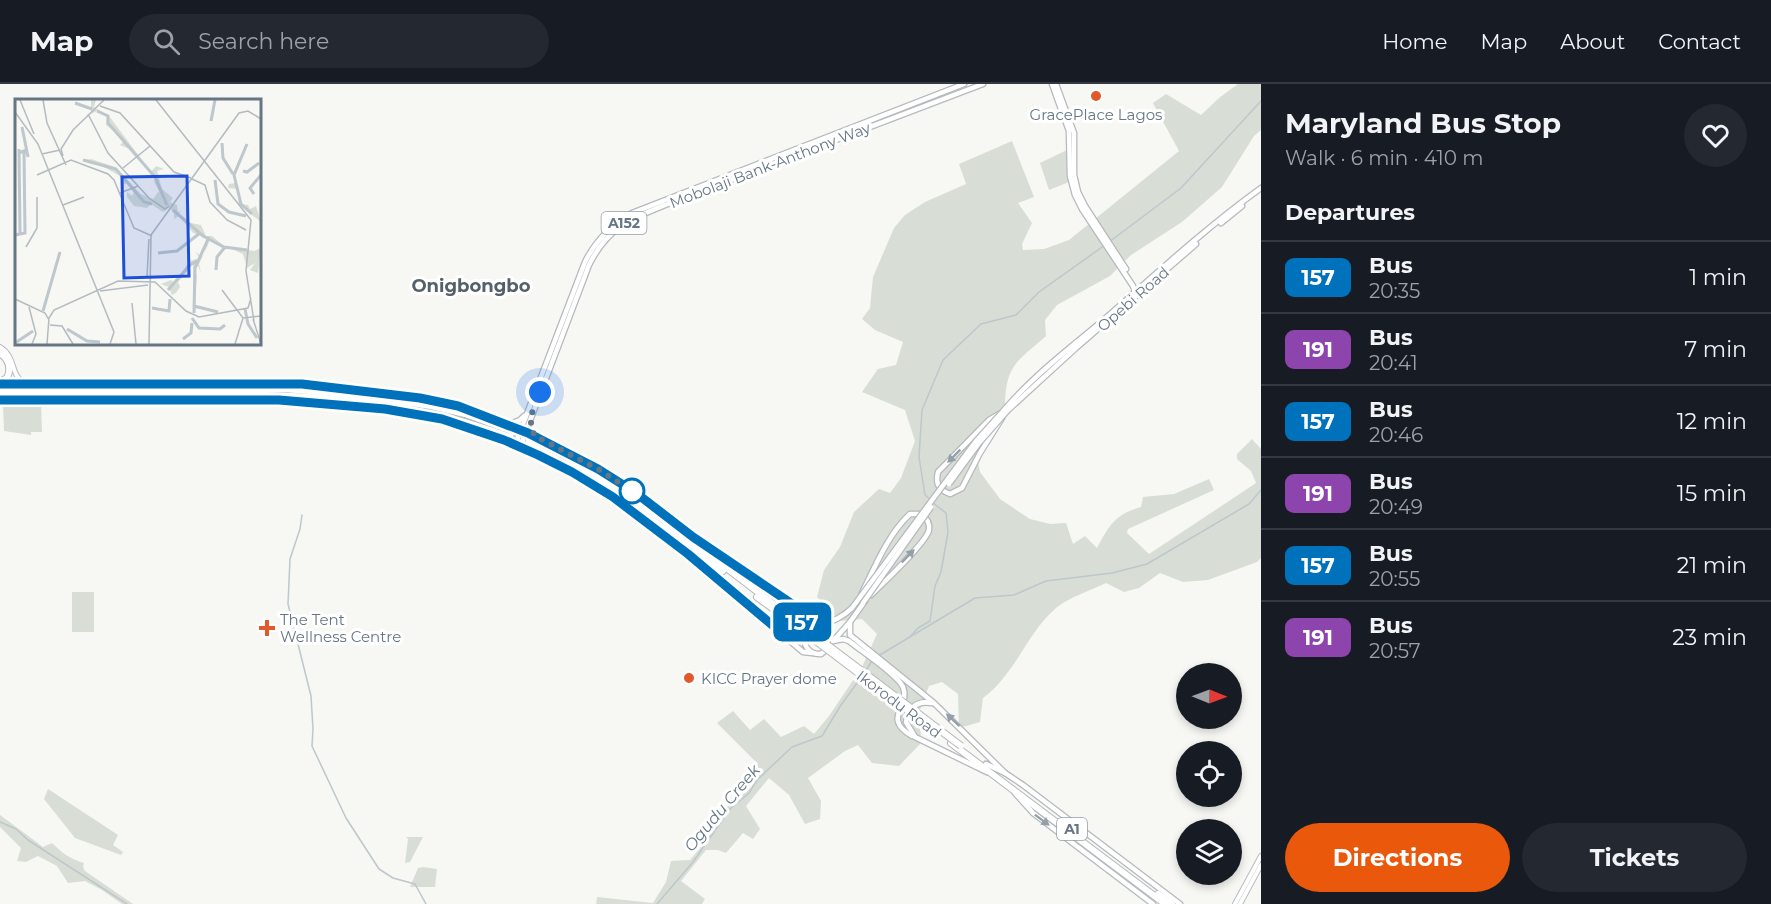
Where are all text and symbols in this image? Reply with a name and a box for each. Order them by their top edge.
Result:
search box [129,14,549,68]
text: Map [30,24,93,58]
icon: search [150,25,183,58]
text: Search here [198,28,329,55]
text: Home [1382,29,1447,54]
text: Map [1480,29,1527,54]
text: About [1560,29,1625,54]
text: Contact [1658,29,1741,54]
marker: GracePlace Lagos [1089,89,1103,103]
inset map [15,99,261,345]
button: heart [1684,104,1747,167]
place label: GracePlace Lagos [1030,105,1162,124]
text: Maryland Bus Stop [1285,106,1561,140]
street label: Mobolaji Bank-Anthony Way [667,118,874,212]
text: Walk · 6 min · 410 m [1285,146,1483,170]
text: Departures [1285,199,1415,226]
road number: A152 [602,212,646,234]
text: Bus [1369,252,1413,279]
street label: Opebi Road [1093,263,1173,335]
text: 1 min [1689,264,1747,291]
text: 157 [1301,265,1335,290]
district label: Onigbongbo [411,275,531,297]
text: 20:35 [1369,279,1420,303]
text: Bus [1369,324,1413,351]
text: 7 min [1684,336,1747,363]
text: 191 [1303,337,1333,362]
text: 20:41 [1369,351,1418,375]
your location [525,377,555,407]
text: Bus [1369,396,1413,423]
text: 12 min [1677,408,1747,435]
text: 157 [1301,409,1335,434]
text: 20:46 [1369,423,1423,447]
one-way arrow [947,448,961,462]
text: Bus [1369,468,1413,495]
unlabelled marker [619,478,645,504]
text: 15 min [1677,480,1747,507]
text: 191 [1303,481,1333,506]
text: 20:49 [1369,495,1423,519]
text: Bus [1369,540,1413,567]
one-way arrow [901,549,914,564]
text: 21 min [1677,552,1747,579]
text: 157 [1301,553,1335,578]
text: 20:55 [1369,567,1420,591]
line badge: 157 [768,602,836,642]
place label: The Tent Wellness Centre [280,610,401,646]
text: 157 [785,610,819,635]
text: Bus [1369,612,1413,639]
marker: The Tent Wellness Centre [258,619,276,637]
text: 23 min [1672,624,1747,651]
text: 191 [1303,625,1333,650]
text: 20:57 [1369,639,1421,663]
north arrow [1176,663,1242,729]
map controls [1176,663,1242,885]
street label: Ikorodu Road [853,666,945,742]
place label: KICC Prayer dome [701,669,837,688]
marker: KICC Prayer dome [682,671,696,685]
one-way arrow [945,713,960,727]
button: locate [1176,741,1242,807]
water label: Ogudu Creek [680,760,765,855]
one-way arrow [1034,814,1050,826]
road number: A1 [1057,818,1087,840]
button: layers [1176,819,1242,885]
button: Directions [1285,823,1510,892]
button: Tickets [1522,823,1747,892]

